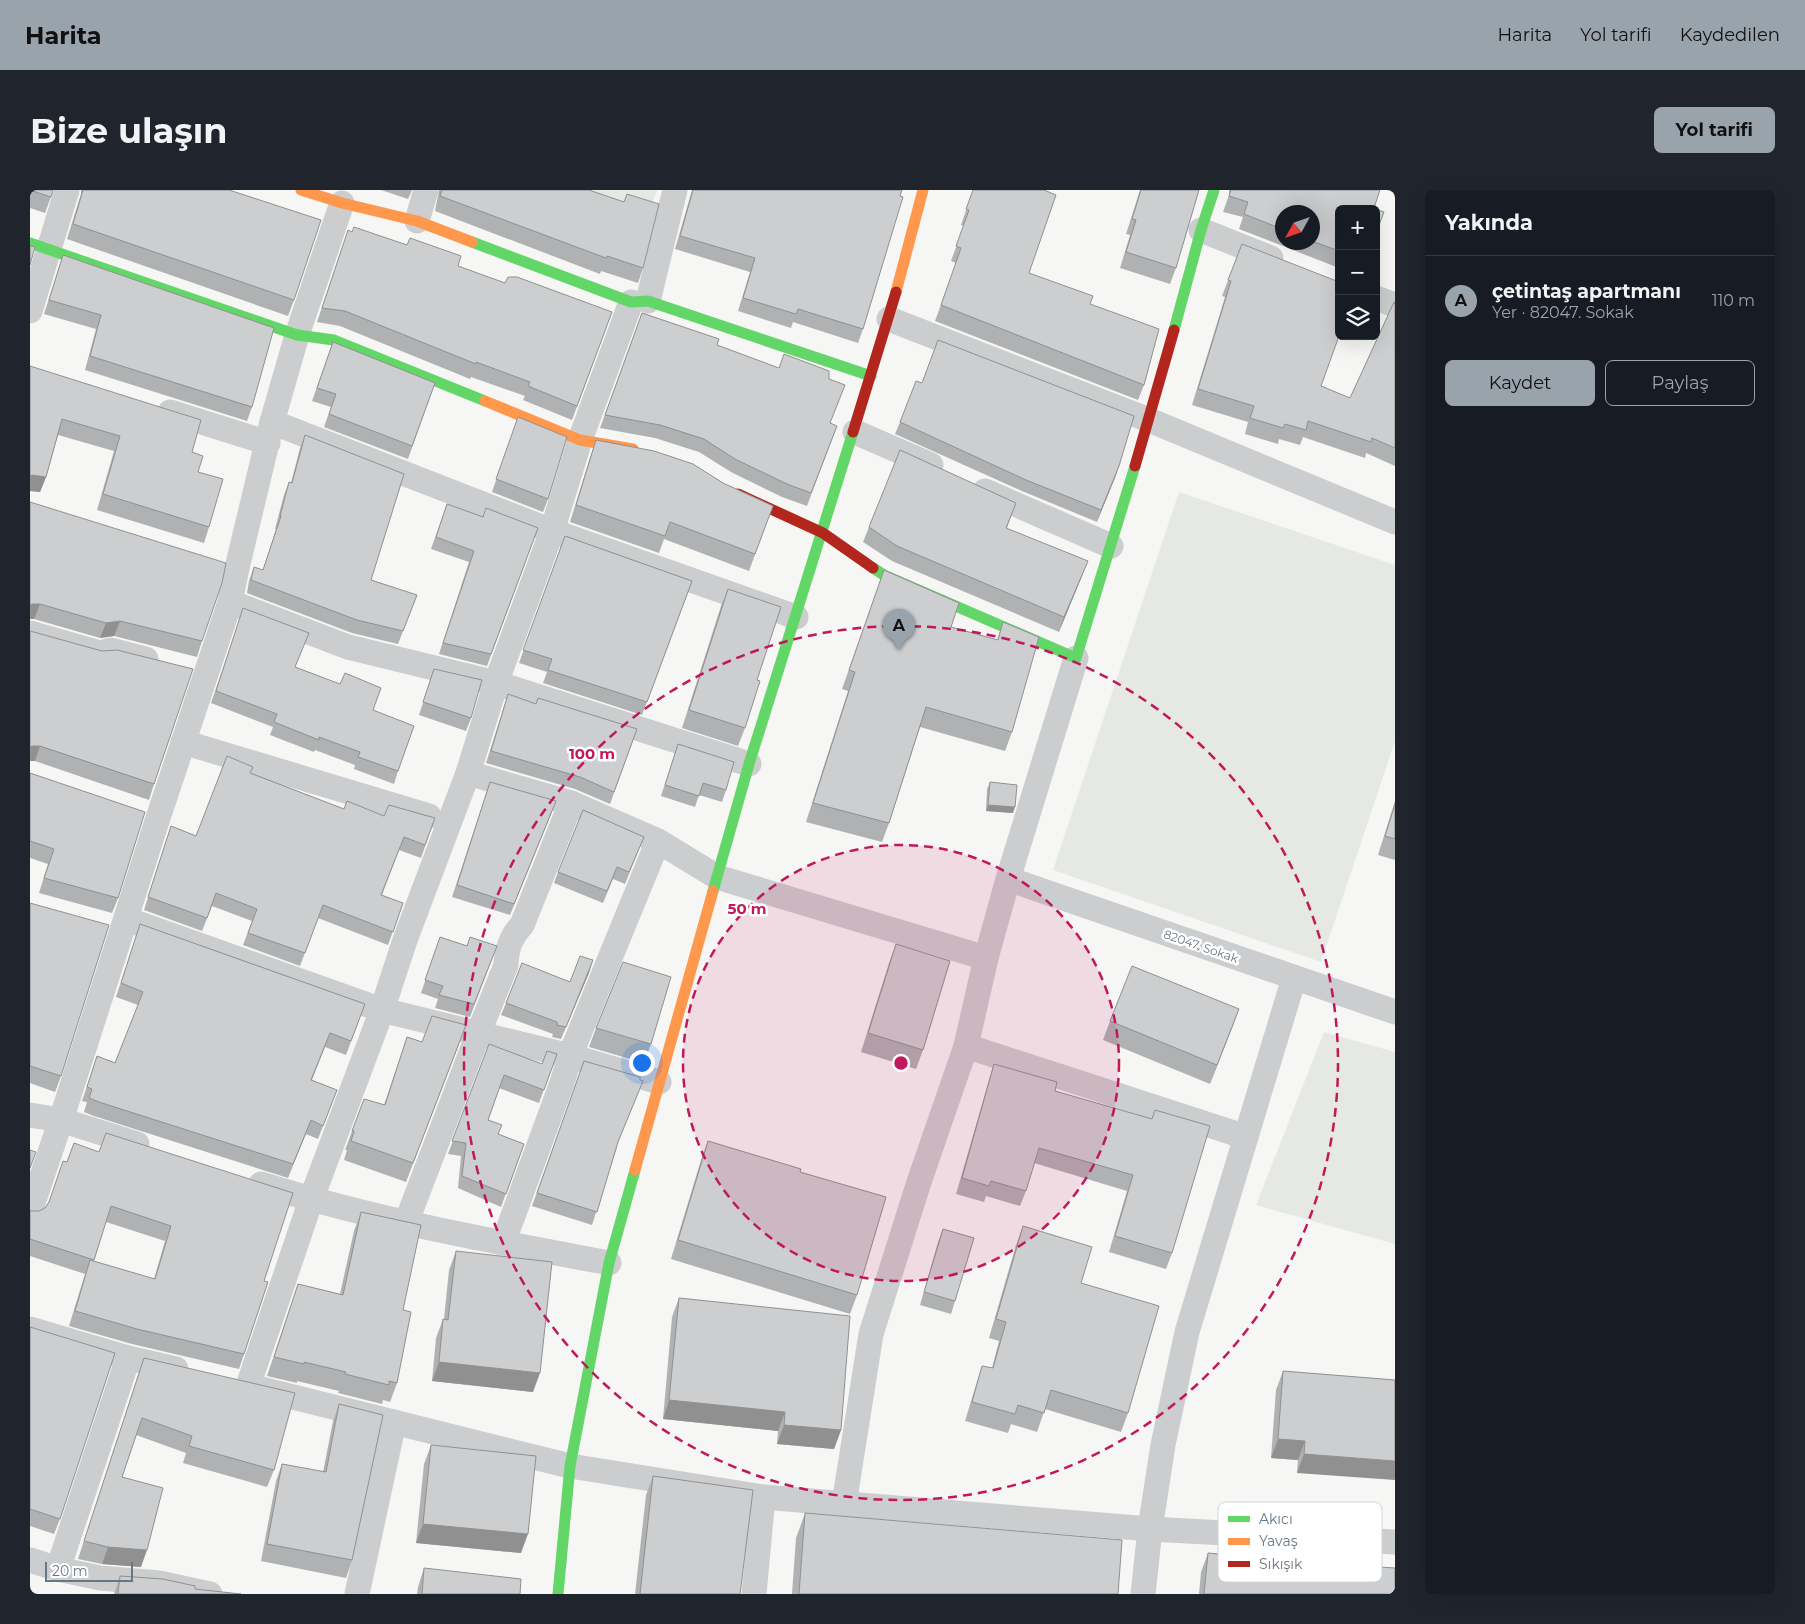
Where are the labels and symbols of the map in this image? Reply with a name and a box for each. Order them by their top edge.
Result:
north arrow [1275,205,1320,250]
pin: A [883,609,915,650]
text: 100 m [569,744,615,763]
text: 50 m [727,899,767,918]
street label: 82047. Sokak [1162,926,1241,966]
your location [629,1050,655,1076]
centre of rings [892,1054,910,1072]
legend [1218,1502,1382,1582]
text: Akıcı [1259,1510,1293,1528]
text: Yavaş [1259,1532,1298,1550]
text: Sıkışık [1259,1555,1303,1573]
scale bar [45,1559,132,1582]

